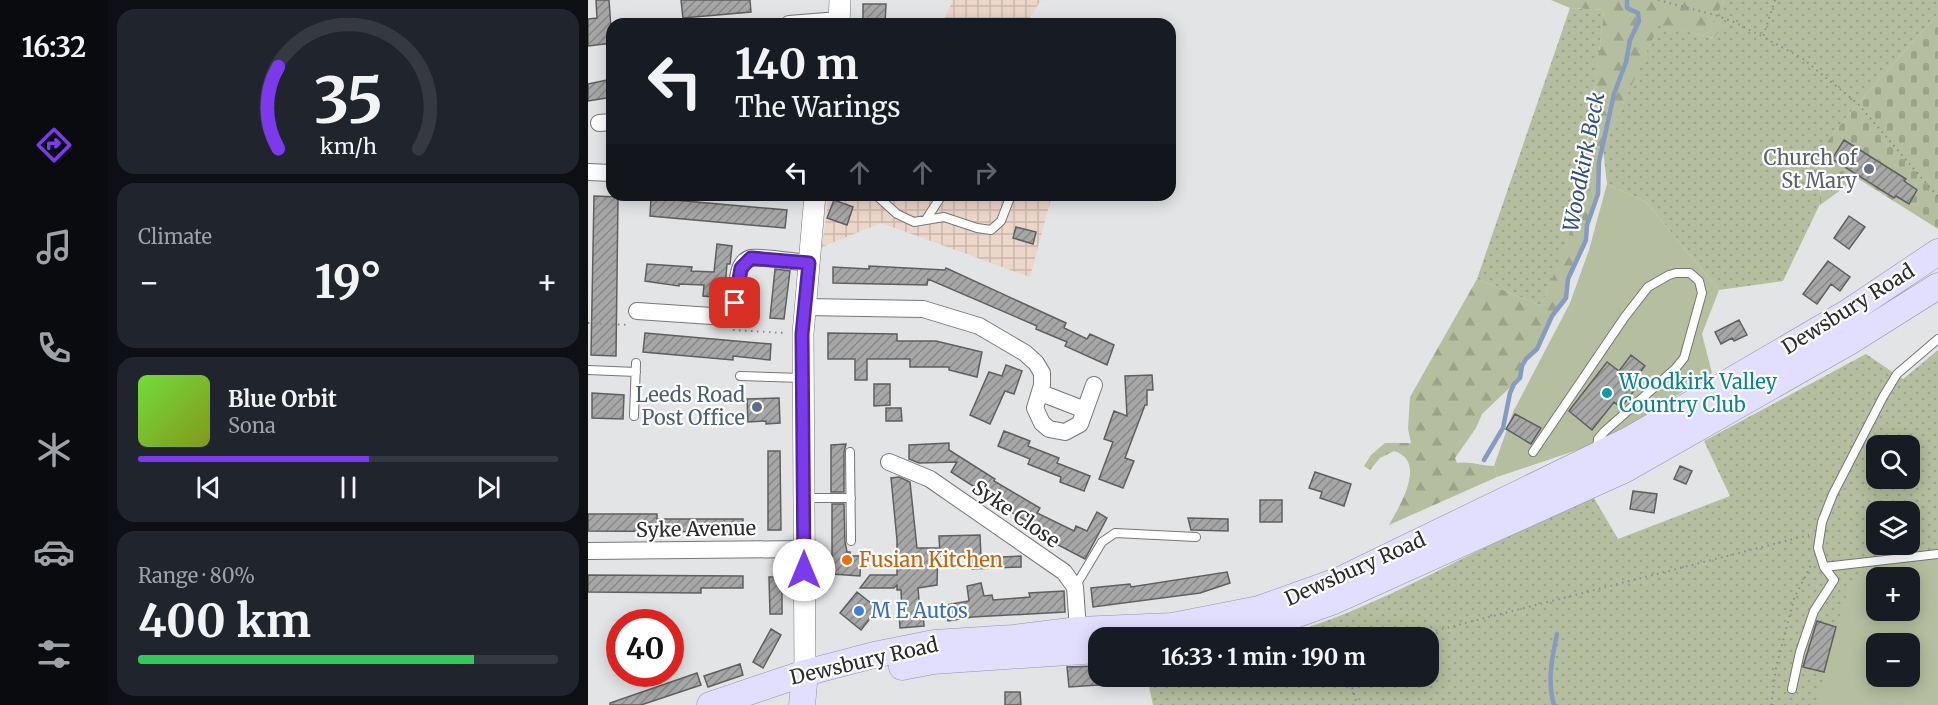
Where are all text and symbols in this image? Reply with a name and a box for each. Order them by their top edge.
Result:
text: 16:32 [22,30,86,64]
text: 140 m [735,38,858,90]
icon: left [636,42,714,120]
text: 35 [313,62,383,140]
water label: Woodkirk Beck [1557,89,1610,234]
text: The Warings [735,90,901,124]
icon: directions [33,124,75,166]
text: km/h [320,133,376,160]
place label: Church of St Mary [1763,145,1858,193]
icon: left [780,156,813,189]
icon: ahead [843,156,876,189]
icon: ahead [906,156,939,189]
icon: right [969,156,1002,189]
marker: Church of St Mary [1862,162,1876,176]
text: Climate [138,224,212,249]
icon: music [33,226,75,268]
text: 19° [314,254,382,310]
street label: Dewsbury Road [1777,258,1919,359]
text: − [138,262,160,303]
text: + [536,262,558,303]
pin [709,277,760,328]
icon: arrive [718,286,751,319]
icon: phone [33,327,75,369]
place label: Woodkirk Valley Country Club [1618,369,1778,417]
place label: Leeds Road Post Office [636,382,745,430]
text: Blue Orbit [228,385,337,413]
marker: Woodkirk Valley Country Club [1600,386,1614,400]
marker: Leeds Road Post Office [750,400,764,414]
text: Sona [228,413,276,438]
icon: climate [33,429,75,471]
map controls [1866,435,1920,687]
button: search [1866,435,1920,489]
icon: previous [192,471,225,504]
icon: pause [332,471,365,504]
icon: next [472,471,505,504]
street label: Syke Close [968,474,1065,553]
button: layers [1866,501,1920,555]
street label: Syke Avenue [636,515,756,542]
street label: Dewsbury Road [1281,526,1429,611]
icon: car [33,531,75,573]
position arrow [772,538,836,602]
place label: Fusian Kitchen [859,547,1003,572]
marker: Fusian Kitchen [840,553,854,567]
text: Range · 80% [138,563,255,588]
button: + [1866,567,1920,621]
text: 400 km [138,593,311,649]
place label: M E Autos [871,598,968,623]
marker: M E Autos [852,604,866,618]
speed limit sign: 40 [606,609,684,687]
street label: Dewsbury Road [787,631,940,690]
icon: filters [33,633,75,675]
button: − [1866,633,1920,687]
text: 16:33 · 1 min · 190 m [1161,643,1366,671]

